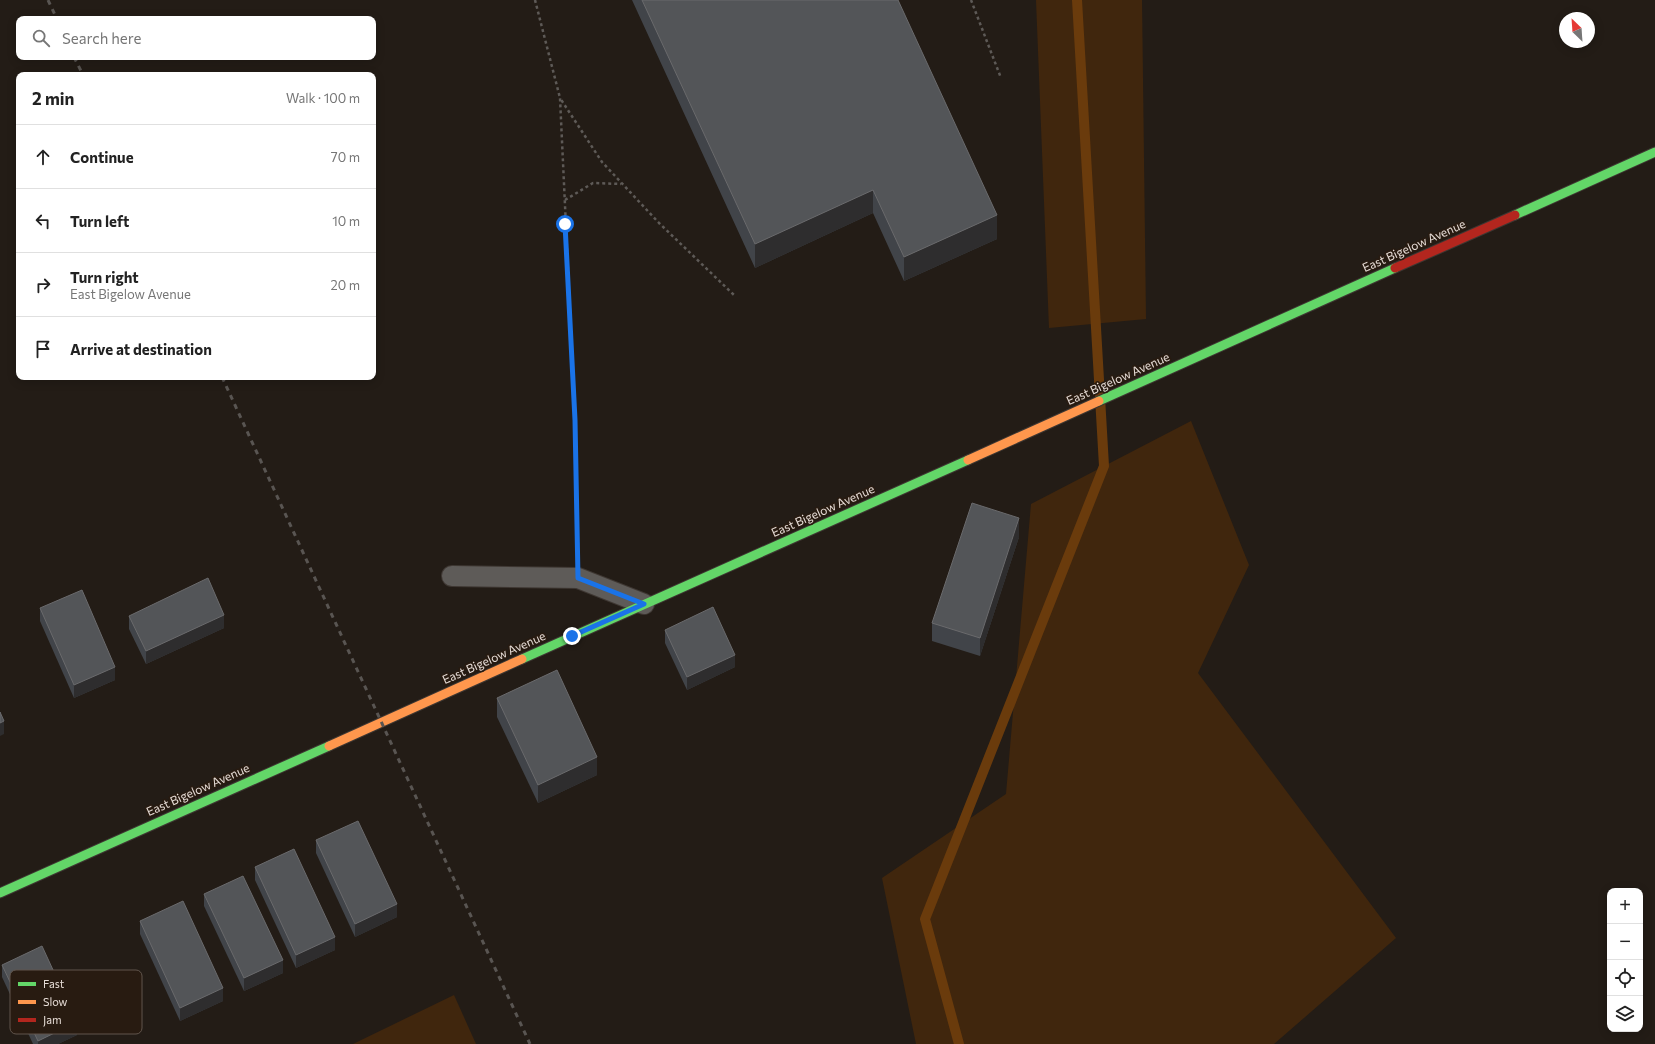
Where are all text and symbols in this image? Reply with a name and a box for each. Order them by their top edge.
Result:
north arrow [1559,12,1595,48]
search box [16,16,376,60]
icon: search [30,27,52,49]
text: Search here [62,29,141,47]
text: 2 min [32,88,74,109]
text: Walk · 100 m [286,90,360,106]
icon: ahead [32,146,54,168]
text: Continue [70,148,134,166]
text: 70 m [331,149,360,165]
icon: left [32,210,54,232]
text: Turn left [70,212,129,230]
text: 10 m [332,213,360,229]
route start [556,215,574,233]
street label: East Bigelow Avenue [1360,216,1467,274]
text: Turn right [70,268,139,286]
icon: right [32,274,54,296]
text: 20 m [331,277,360,293]
text: East Bigelow Avenue [70,286,191,302]
icon: arrive [32,338,54,360]
text: Arrive at destination [70,340,212,358]
street label: East Bigelow Avenue [1064,349,1171,407]
street label: East Bigelow Avenue [769,481,876,539]
route end [563,627,581,645]
street label: East Bigelow Avenue [440,628,547,686]
street label: East Bigelow Avenue [144,760,251,818]
map controls [1607,888,1643,1032]
button: + [1607,888,1643,924]
button: − [1607,924,1643,960]
button: locate [1607,960,1643,996]
legend [10,970,142,1034]
text: Fast [43,977,65,990]
text: Slow [43,995,68,1008]
button: layers [1607,996,1643,1032]
text: Jam [43,1013,62,1027]

